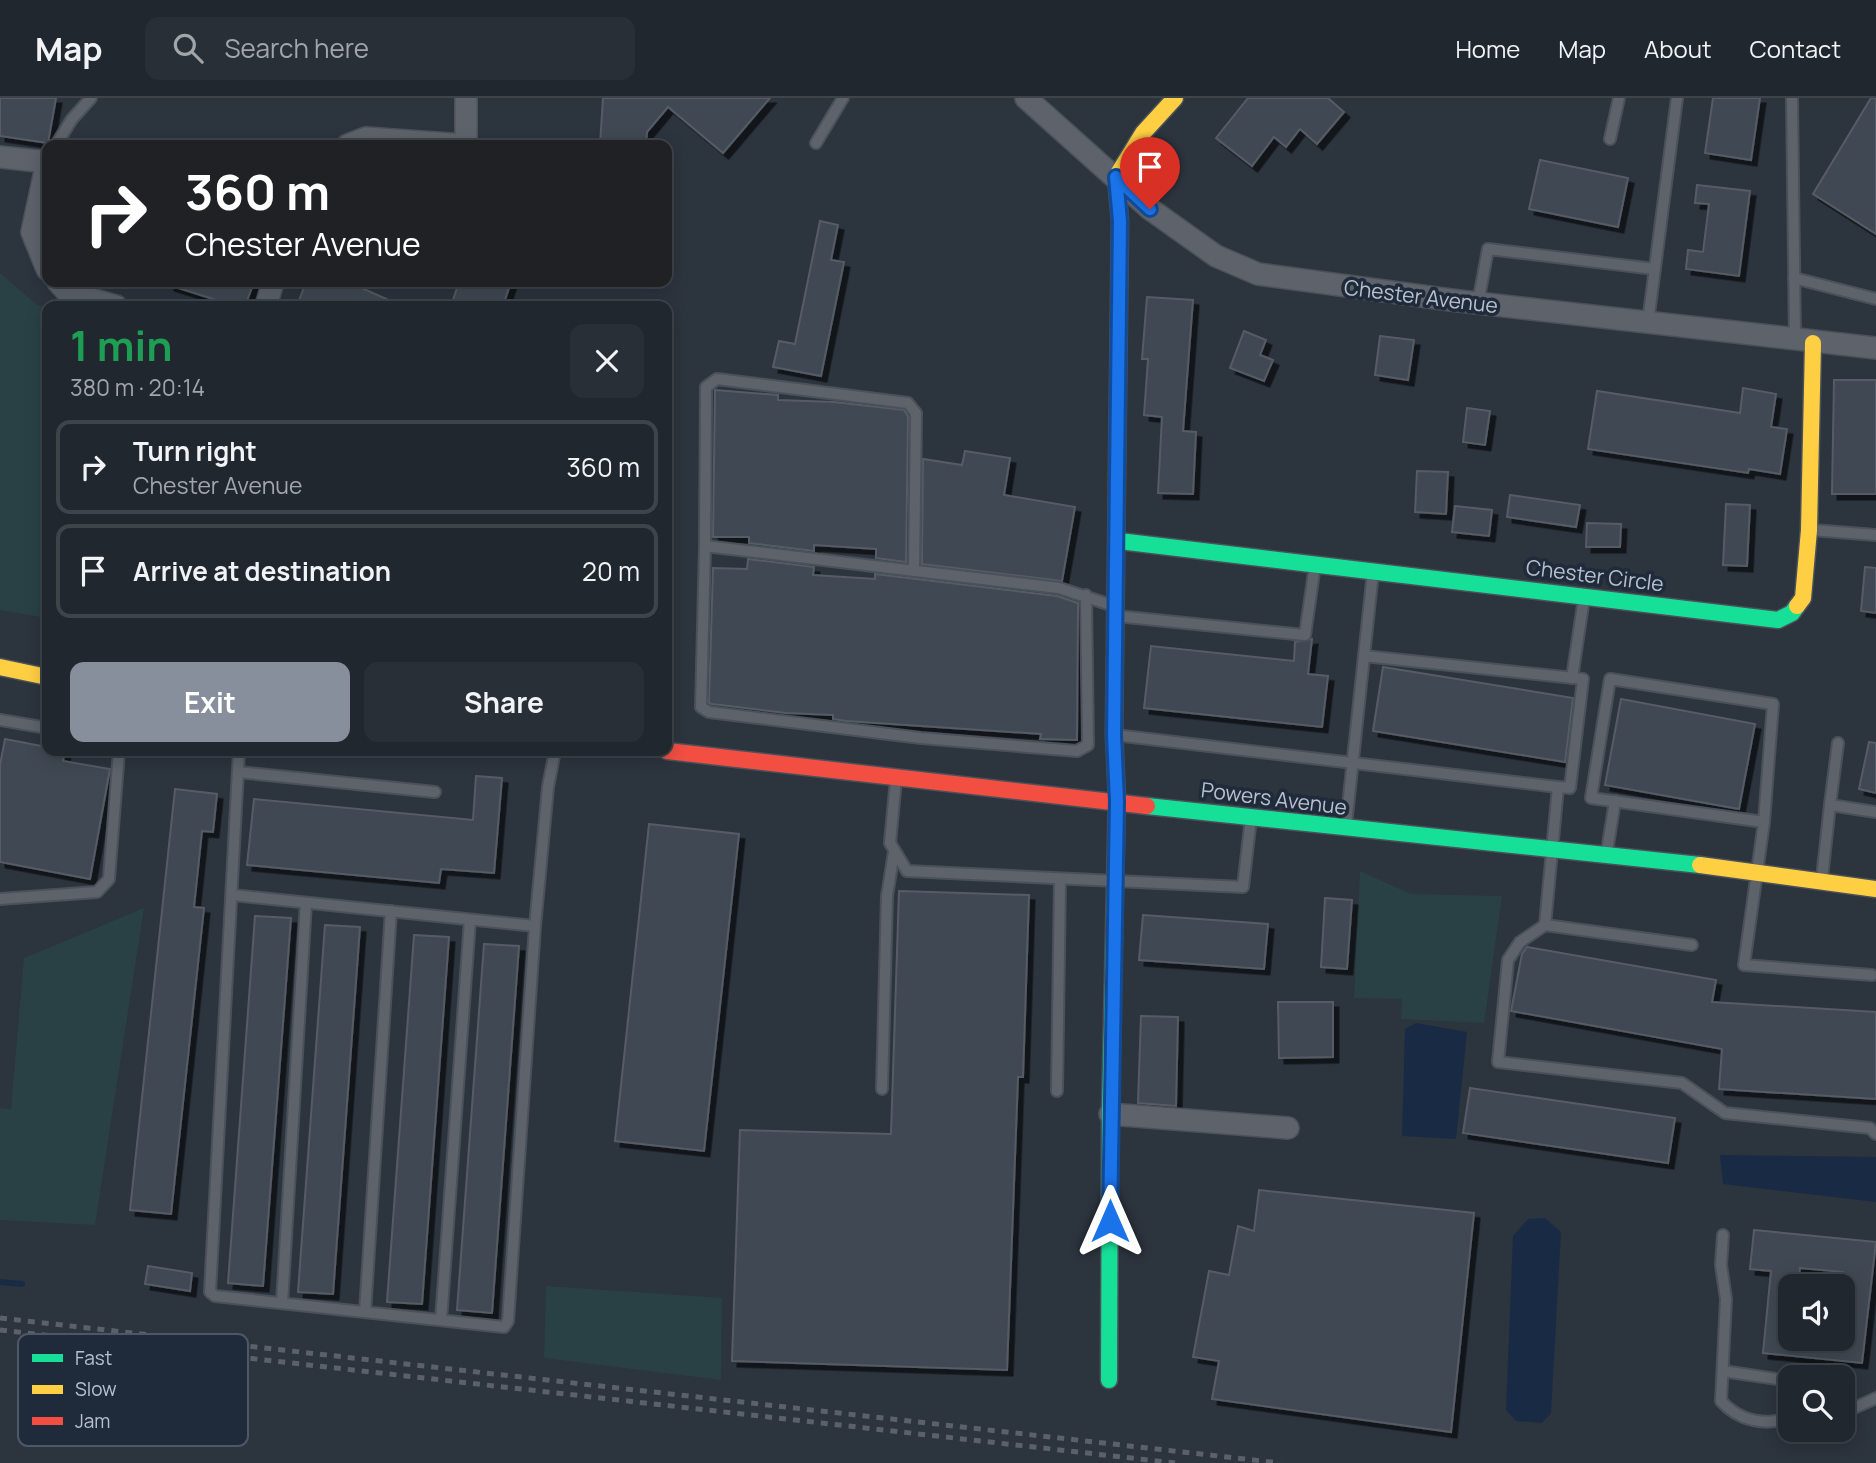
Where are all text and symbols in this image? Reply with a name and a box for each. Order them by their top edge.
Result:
search box [145,17,635,80]
text: Map [35,26,103,71]
icon: search [169,29,207,67]
text: Search here [225,30,369,66]
text: Home [1455,32,1520,65]
text: Map [1558,32,1606,65]
text: About [1644,32,1712,65]
text: Contact [1750,32,1841,65]
pin [1120,137,1180,209]
icon: arrive [1131,148,1169,186]
text: 360 m [185,158,330,225]
icon: right [70,168,161,259]
text: Chester Avenue [185,222,421,266]
street label: Chester Avenue [1343,273,1499,319]
text: 1 min [70,316,173,374]
button: close [570,324,644,398]
text: 380 m · 20:14 [70,371,205,403]
text: Turn right [133,433,257,469]
icon: right [74,448,112,486]
text: 360 m [566,449,640,485]
text: Chester Avenue [133,469,302,501]
icon: arrive [74,552,112,590]
text: Arrive at destination [133,553,391,589]
text: 20 m [582,553,640,589]
street label: Chester Circle [1524,553,1666,597]
button: Exit [70,662,350,742]
button: Share [364,662,644,742]
street label: Powers Avenue [1199,775,1349,821]
position arrow [1073,1184,1147,1258]
map controls [1778,1274,1855,1442]
button: sound [1778,1274,1855,1351]
legend [18,1334,248,1446]
text: Fast [75,1345,112,1371]
button: search [1778,1365,1855,1442]
text: Slow [75,1376,117,1402]
text: Jam [75,1408,110,1434]

